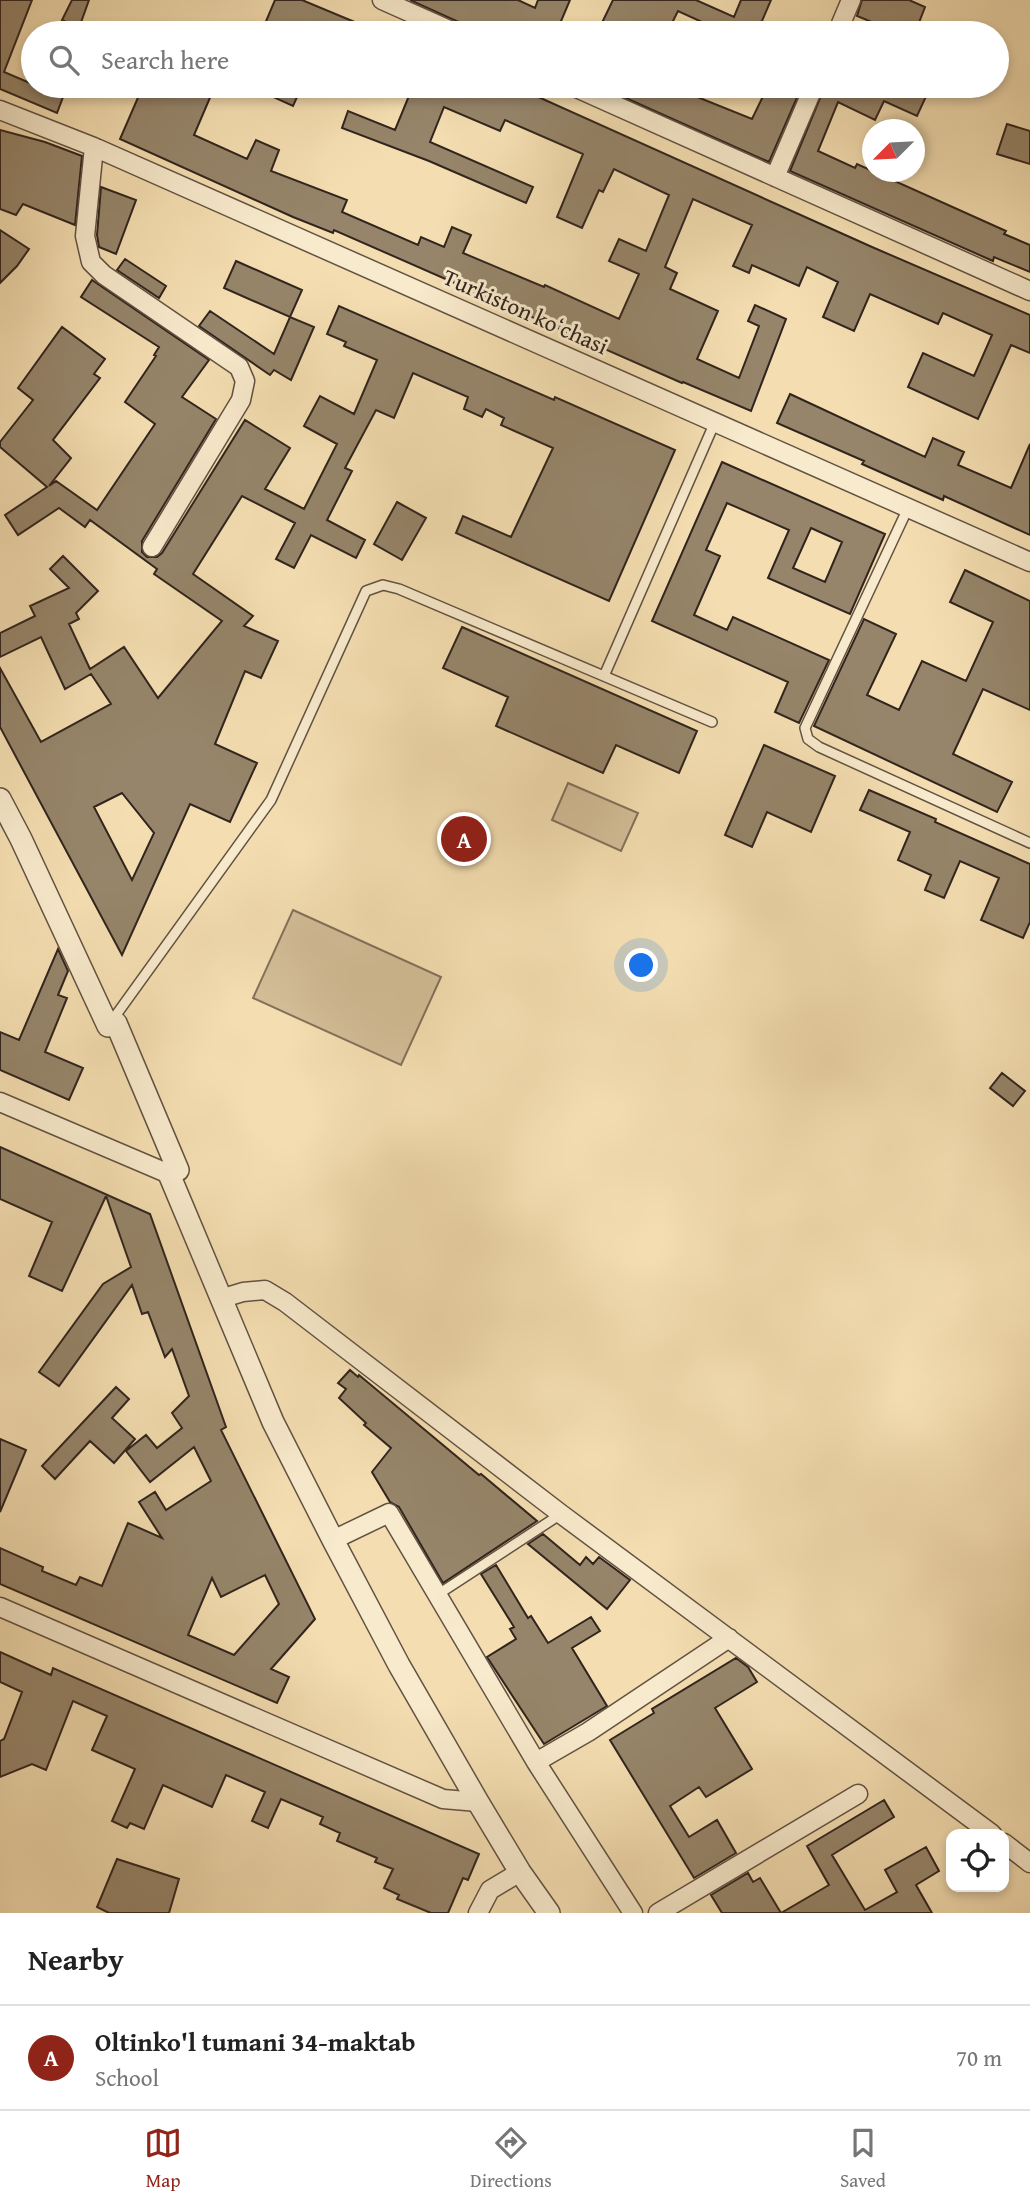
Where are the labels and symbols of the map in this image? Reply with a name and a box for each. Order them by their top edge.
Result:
north arrow [862,119,925,182]
street label: Turkiston koʻchasi [438,260,614,362]
pin: A [441,813,487,865]
your location [624,948,658,982]

